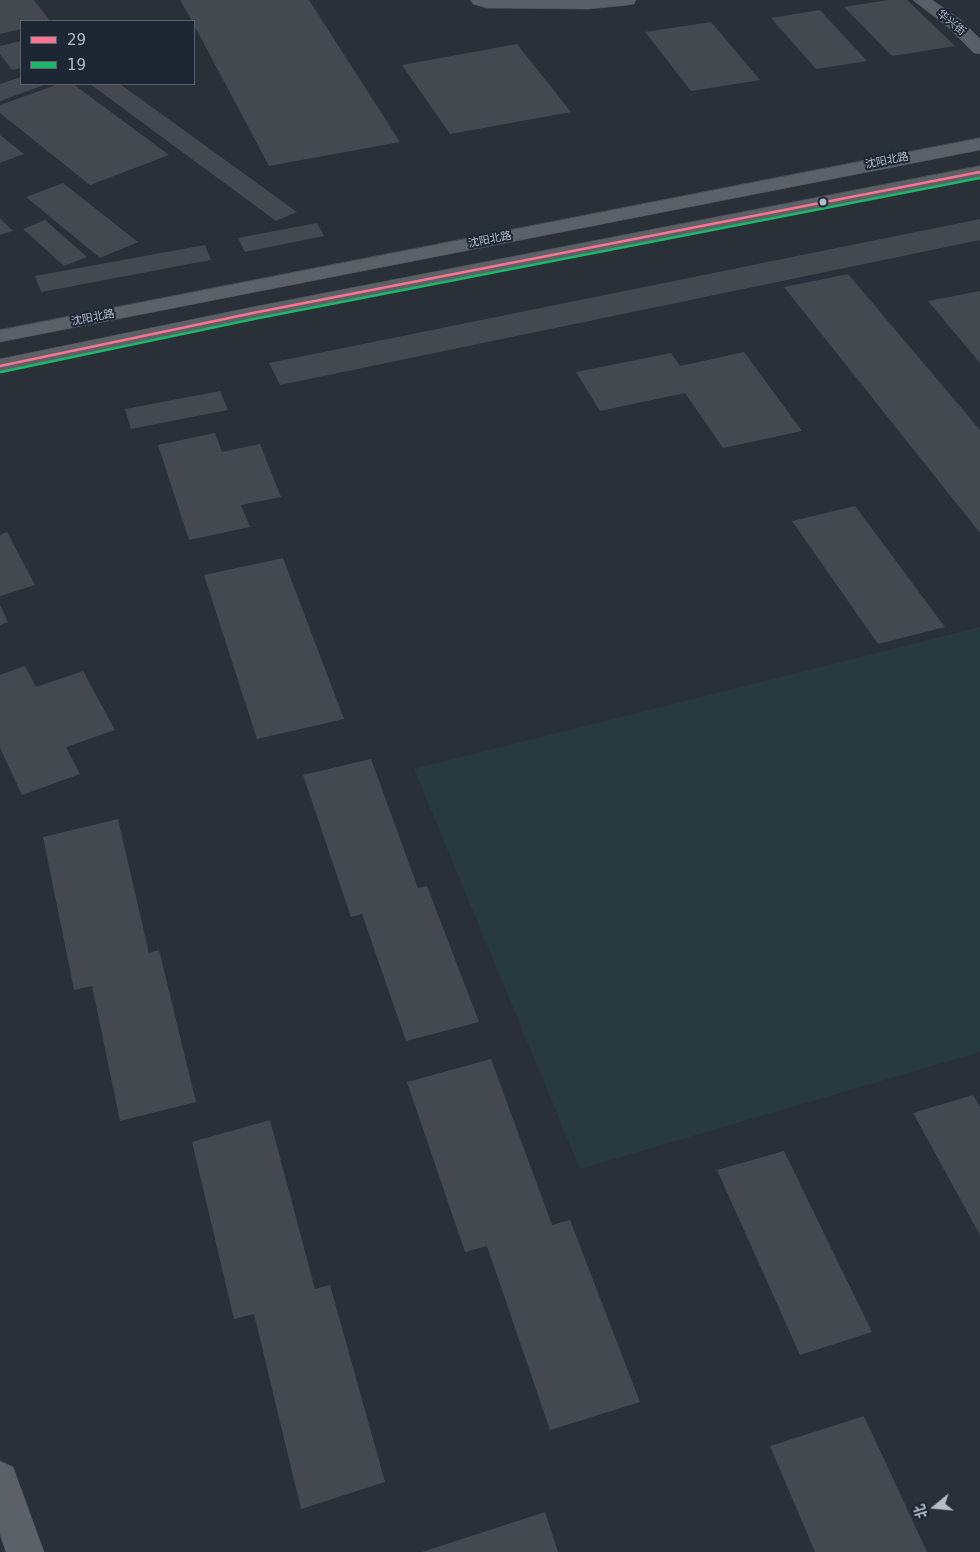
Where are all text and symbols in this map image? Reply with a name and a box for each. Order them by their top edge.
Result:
street label: 华兴街 [934,7,968,39]
legend [20,20,195,85]
text: 29 [67,31,86,49]
text: 19 [67,56,86,74]
street label: 沈阳北路 [864,150,910,172]
unlabelled marker [818,197,828,207]
street label: 沈阳北路 [467,229,513,251]
street label: 沈阳北路 [70,307,116,329]
north arrow [910,1482,960,1532]
text: 北 [911,1502,930,1520]

